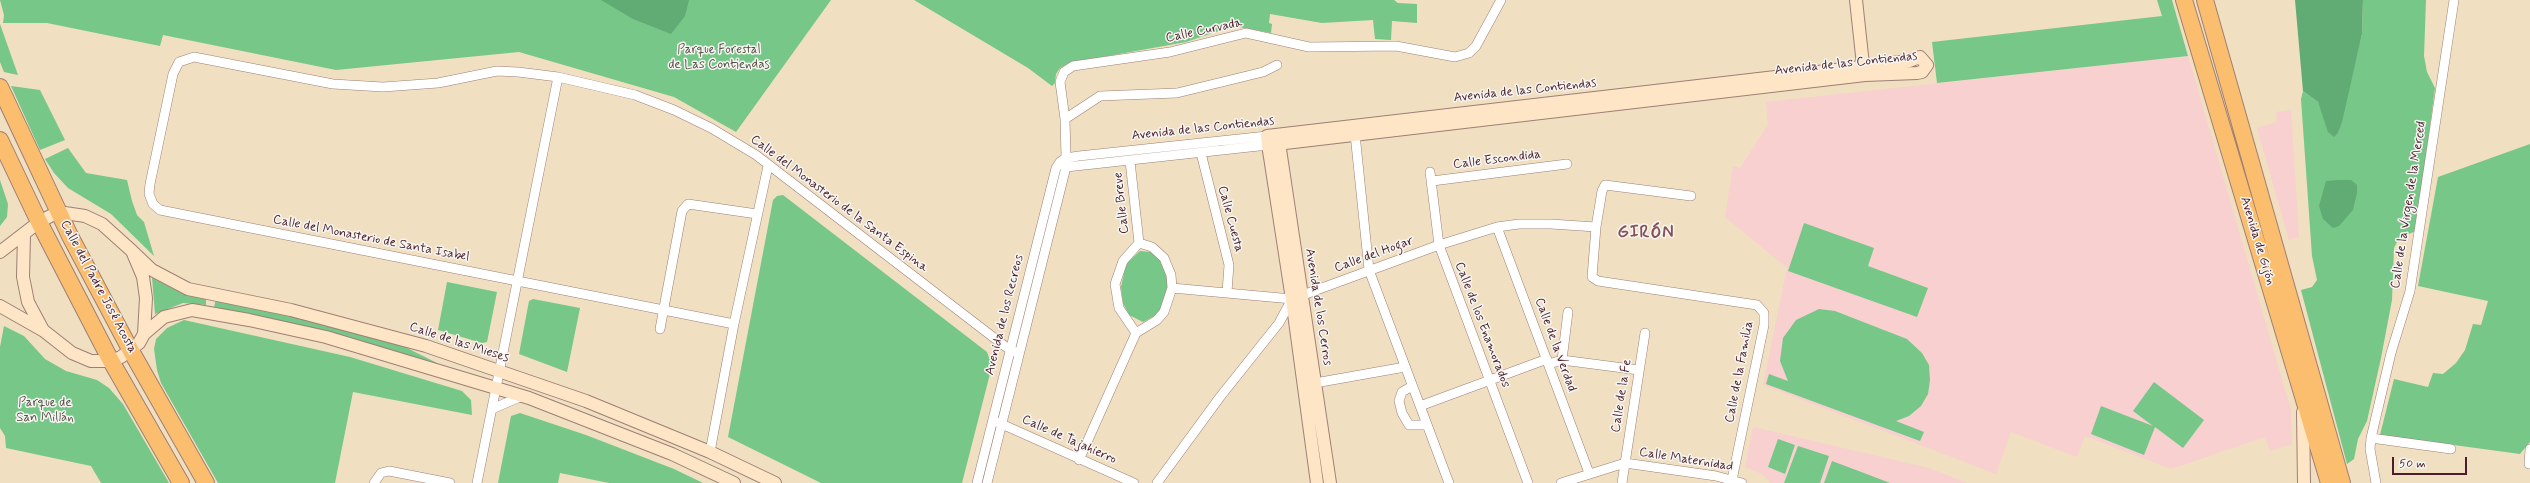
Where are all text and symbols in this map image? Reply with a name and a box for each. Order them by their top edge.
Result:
street label: Calle Curvada [1164,15,1244,47]
park label: Parque Forestal de Las Contiendas [668,42,770,73]
street label: Avenida de las Contiendas [1774,49,1918,79]
street label: Avenida de las Contiendas [1453,76,1597,106]
street label: Avenida de las Contiendas [1131,114,1275,144]
street label: Calle de la Virgen de la Merced [2388,120,2430,290]
street label: Calle del Monasterio de la Santa Espina [747,132,931,276]
street label: Calle Escondida [1452,147,1542,173]
street label: Calle Breve [1111,171,1133,235]
street label: Calle Cuesta [1214,184,1246,254]
street label: Avenida de Gijón [2236,195,2278,287]
street label: Calle del Monasterio de Santa Isabel [271,212,471,266]
street label: Calle del Padre José Acosta [56,218,140,356]
district label: GIRÓN [1618,223,1674,243]
street label: Calle del Hogar [1332,233,1416,277]
street label: Avenida de los Cerros [1301,247,1335,367]
street label: Avenida de los Recreos [982,253,1028,377]
street label: Calle de los Enamorados [1451,260,1513,390]
street label: Calle de la Verdad [1531,296,1579,394]
street label: Calle de las Mieses [407,320,511,366]
street label: Calle de la Familia [1722,320,1758,424]
street label: Calle de la Fe [1609,358,1635,434]
park label: Parque de San Millán [16,395,74,426]
street label: Calle de Tajahierro [1019,412,1119,468]
street label: Calle Maternidad [1638,445,1734,475]
scale bar [2394,449,2469,475]
text: 50 m [2399,456,2426,472]

